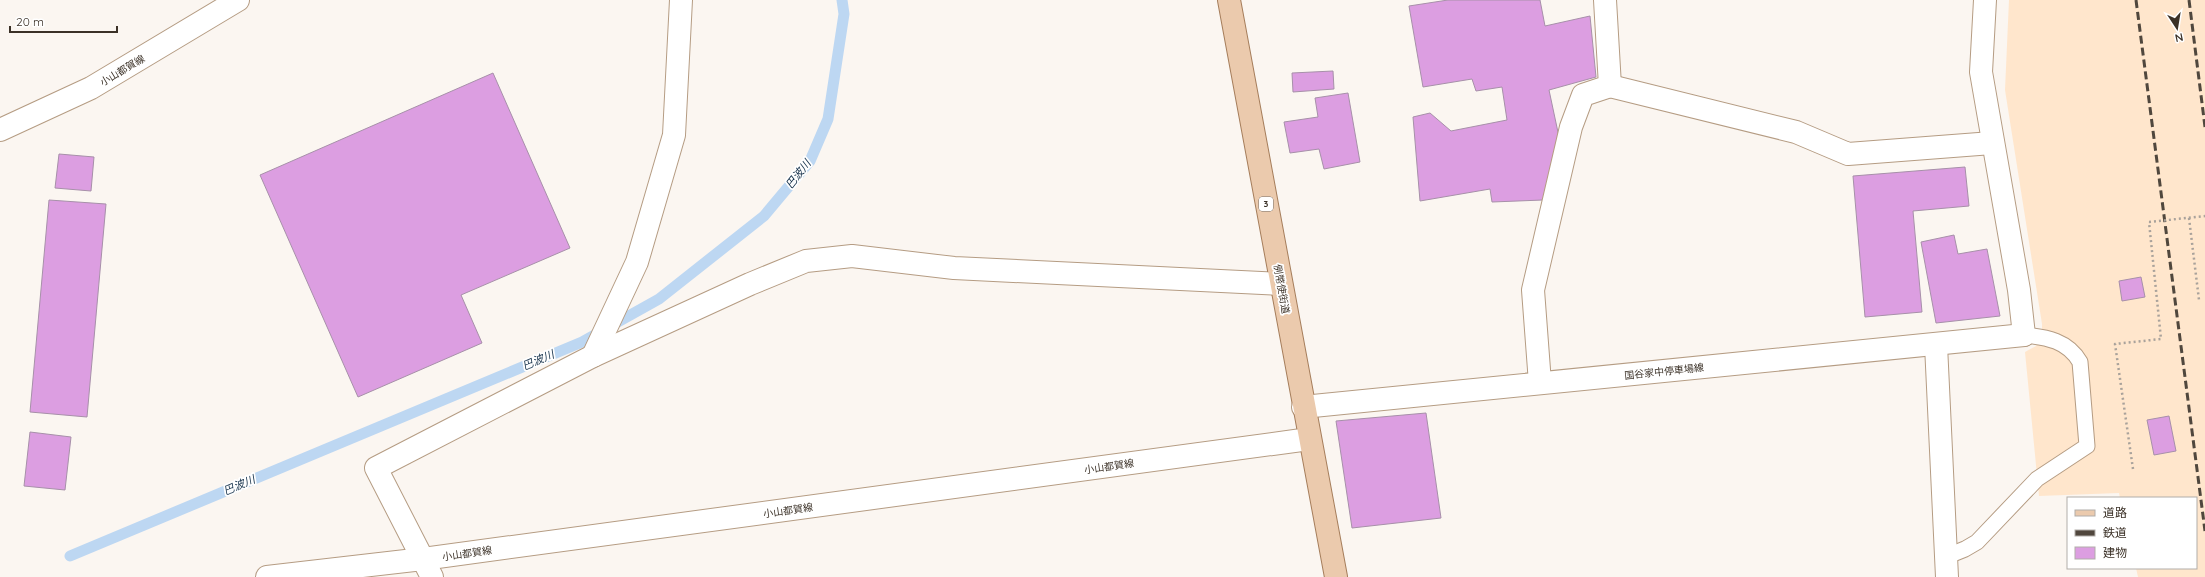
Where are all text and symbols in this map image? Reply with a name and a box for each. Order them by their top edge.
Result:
scale bar [10,8,117,34]
north arrow [2157,8,2197,48]
text: 20 m [16,14,44,29]
text: N [2174,30,2184,45]
street label: 小山都賀線 [97,52,147,89]
water label: 巴波川 [782,156,814,191]
road number: 3 [1259,197,1273,211]
street label: 例幣使街道 [1271,262,1292,315]
water label: 巴波川 [520,347,557,373]
street label: 国谷家中停車場線 [1624,361,1705,382]
street label: 小山都賀線 [1083,457,1135,476]
water label: 巴波川 [221,472,258,498]
legend [2067,497,2197,569]
street label: 小山都賀線 [762,501,814,520]
text: 道路 [2103,505,2127,520]
text: 鉄道 [2103,525,2127,540]
street label: 小山都賀線 [441,544,493,563]
text: 建物 [2103,545,2127,560]

